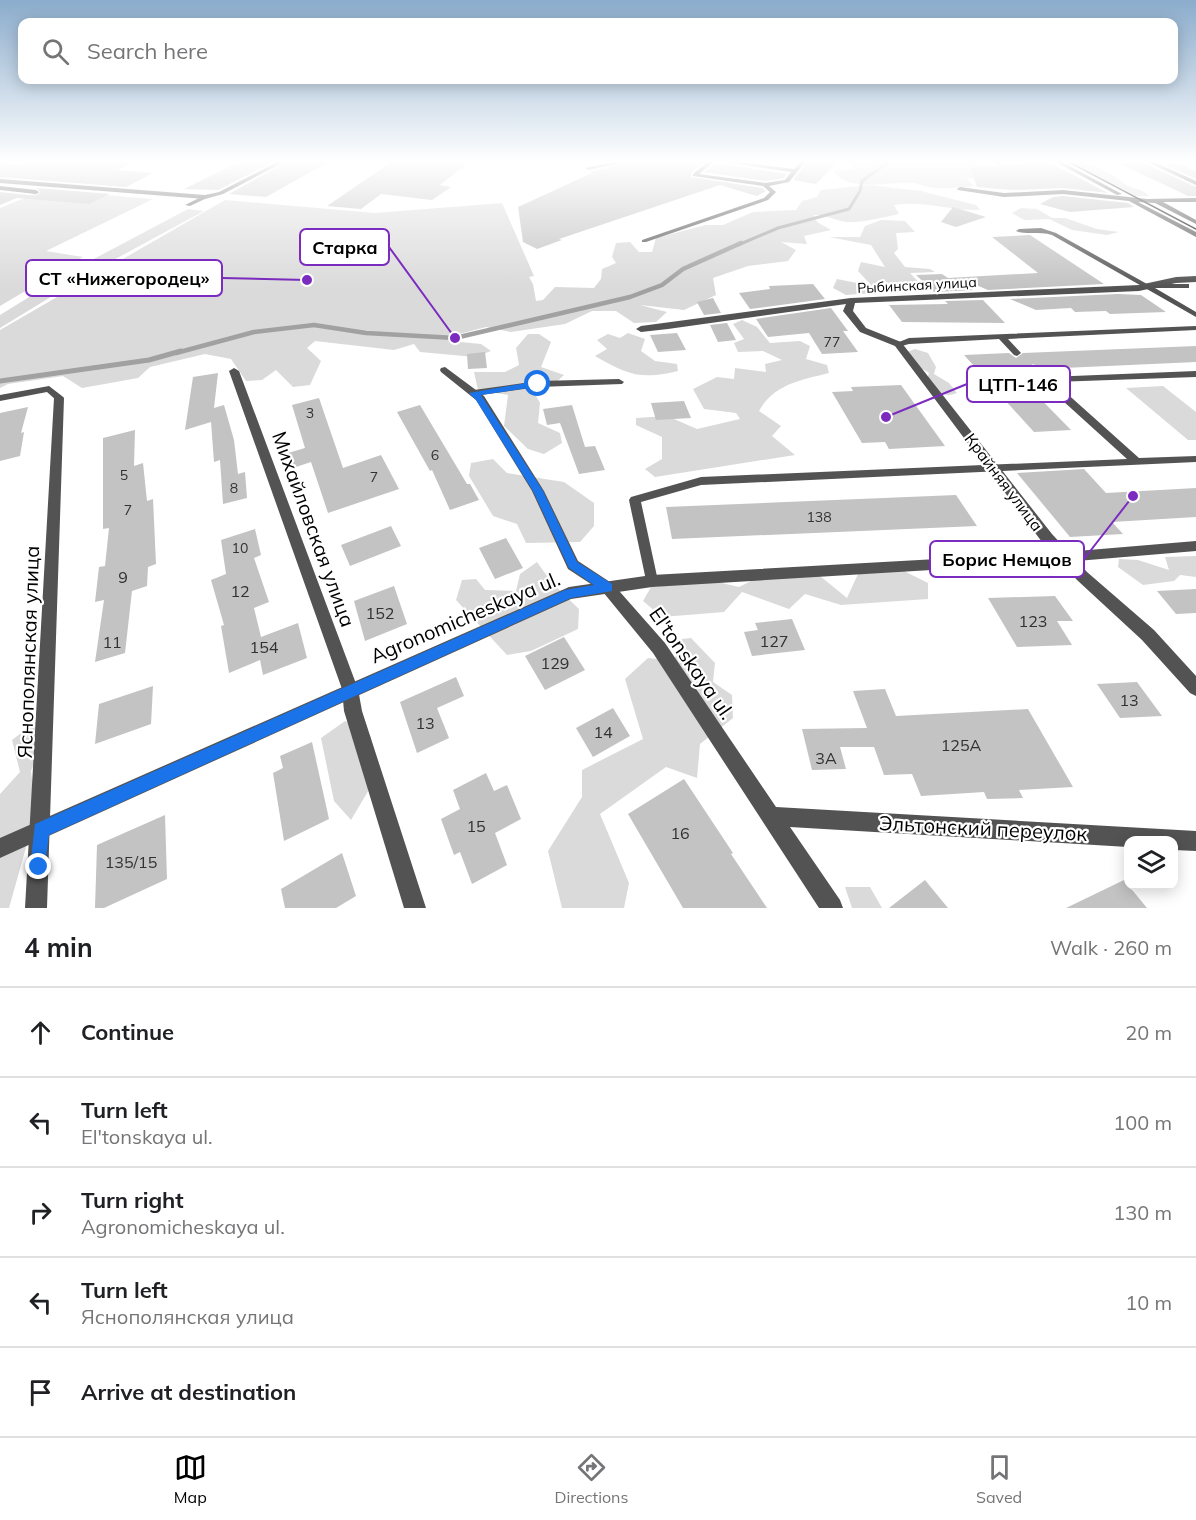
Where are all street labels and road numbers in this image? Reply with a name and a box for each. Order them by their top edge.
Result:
street label: Рыбинская улица [857,273,977,297]
street label: Михайловская улица [267,428,361,630]
street label: Крайняя улица [961,429,1047,535]
street label: Яснополянская улица [12,545,44,759]
street label: Agronomicheskaya ul. [366,566,564,668]
street label: El'tonskaya ul. [644,602,740,724]
street label: Эльтонский переулок [878,810,1088,846]

